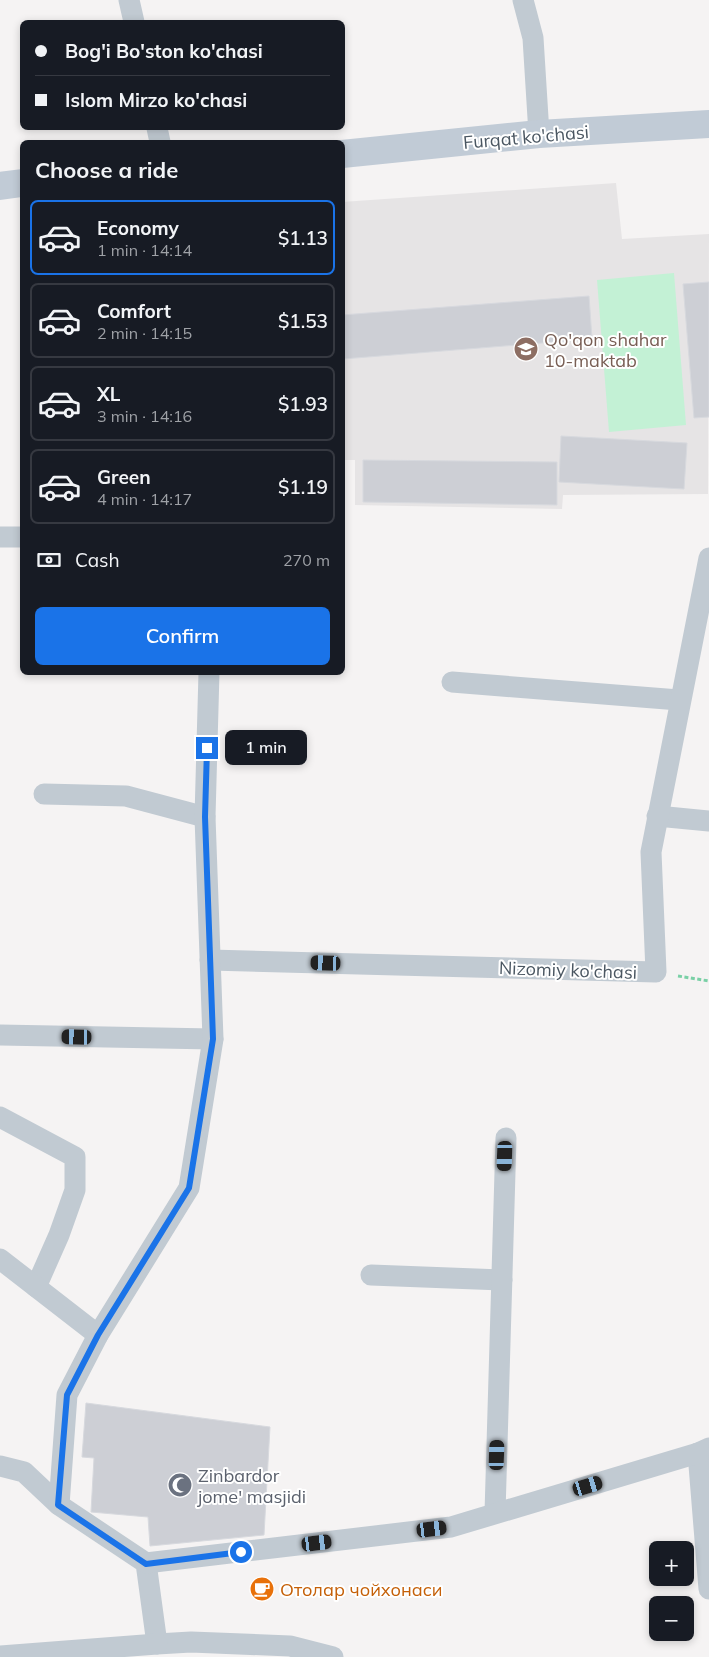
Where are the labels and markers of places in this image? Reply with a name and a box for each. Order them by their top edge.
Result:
place label: Qo'qon shahar 10-maktab [544,328,667,372]
school or university icon: Qo'qon shahar 10-maktab [513,336,539,362]
place label: Zinbardor jome' masjidi [196,1464,306,1508]
mosque icon: Zinbardor jome' masjidi [167,1472,193,1498]
cafe icon: Отолар чойхонаси [249,1576,275,1602]
place label: Отолар чойхонаси [280,1578,442,1601]

